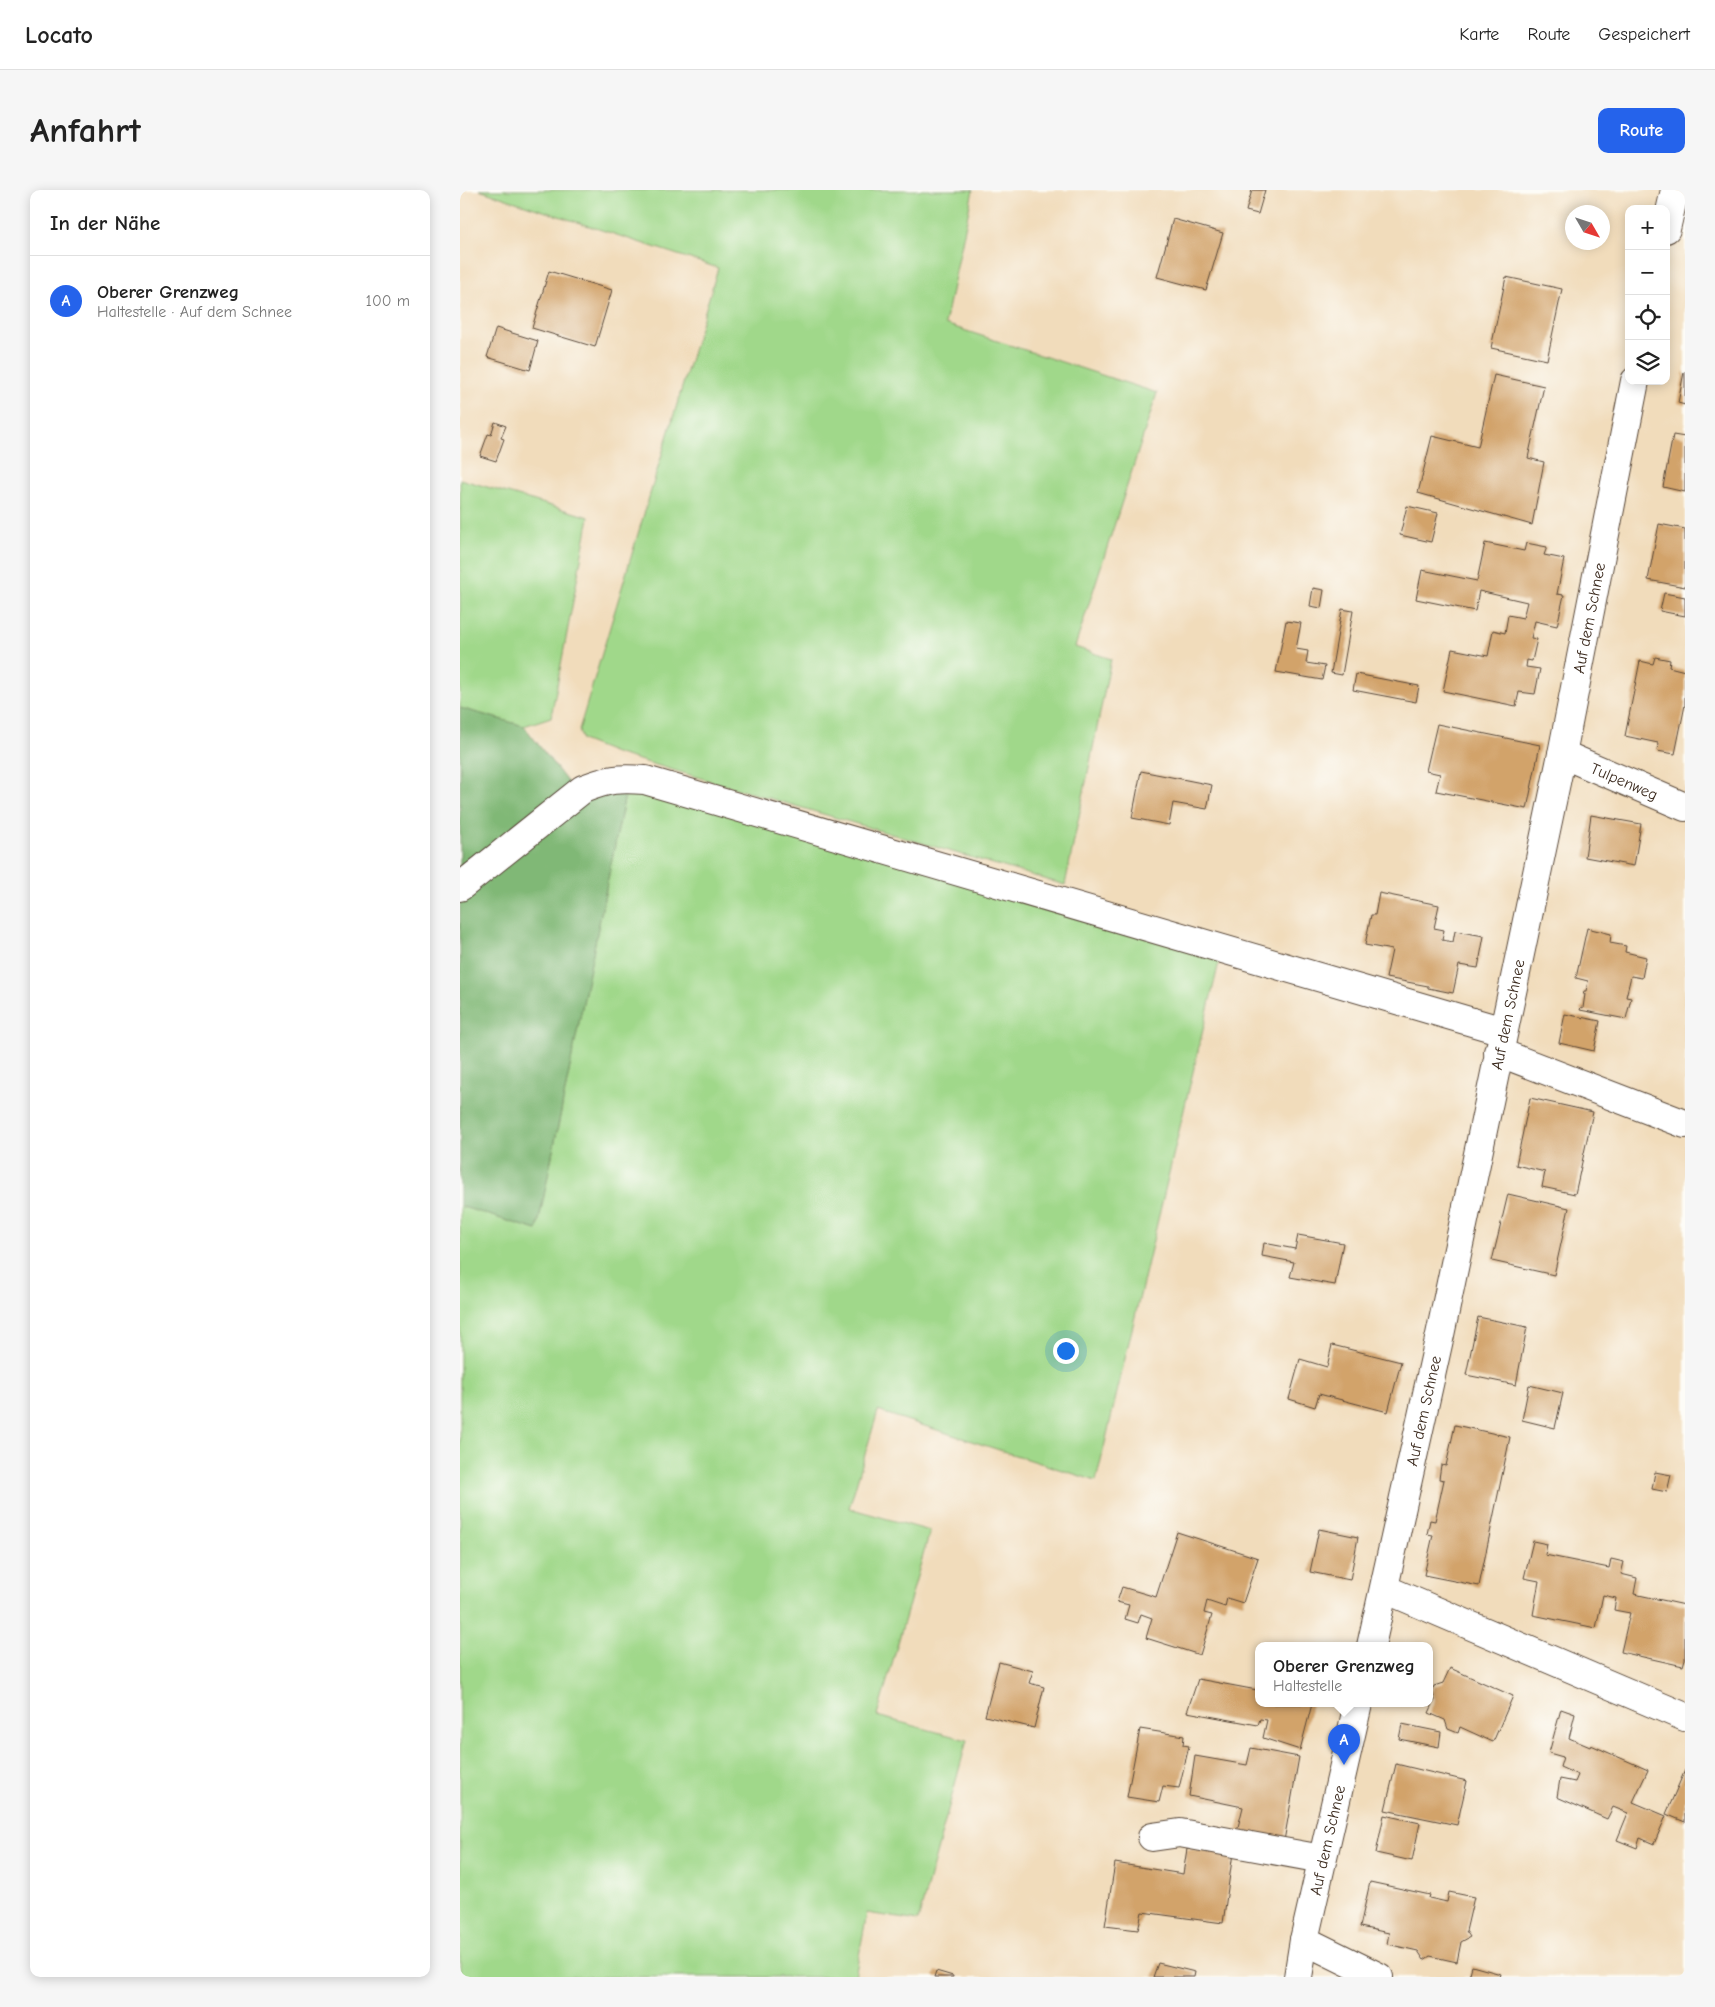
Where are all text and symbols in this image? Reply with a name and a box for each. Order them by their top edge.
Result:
text: Locato [25,21,93,49]
text: Karte [1459,24,1499,45]
text: Route [1527,24,1570,45]
text: Gespeichert [1598,24,1690,45]
button: Route [1598,108,1685,153]
text: Anfahrt [30,110,141,151]
north arrow [1565,205,1610,250]
map controls [1625,205,1670,385]
button: + [1625,205,1670,250]
text: In der Nähe [50,211,160,235]
button: − [1625,250,1670,295]
text: Oberer Grenzweg [97,281,239,303]
text: A [62,292,70,310]
text: 100 m [366,292,410,310]
button: locate [1625,295,1670,340]
text: Haltestelle · Auf dem Schnee [97,303,292,321]
button: layers [1625,340,1670,385]
street label: Auf dem Schnee [1570,561,1609,675]
street label: Tulpenweg [1588,759,1660,804]
street label: Auf dem Schnee [1488,958,1529,1072]
your location [1053,1338,1079,1364]
street label: Auf dem Schnee [1403,1354,1445,1468]
popup [1255,1642,1433,1707]
text: Oberer Grenzweg [1273,1655,1415,1677]
text: Haltestelle [1273,1677,1342,1695]
pin: A [1328,1724,1360,1765]
street label: Auf dem Schnee [1307,1783,1349,1897]

